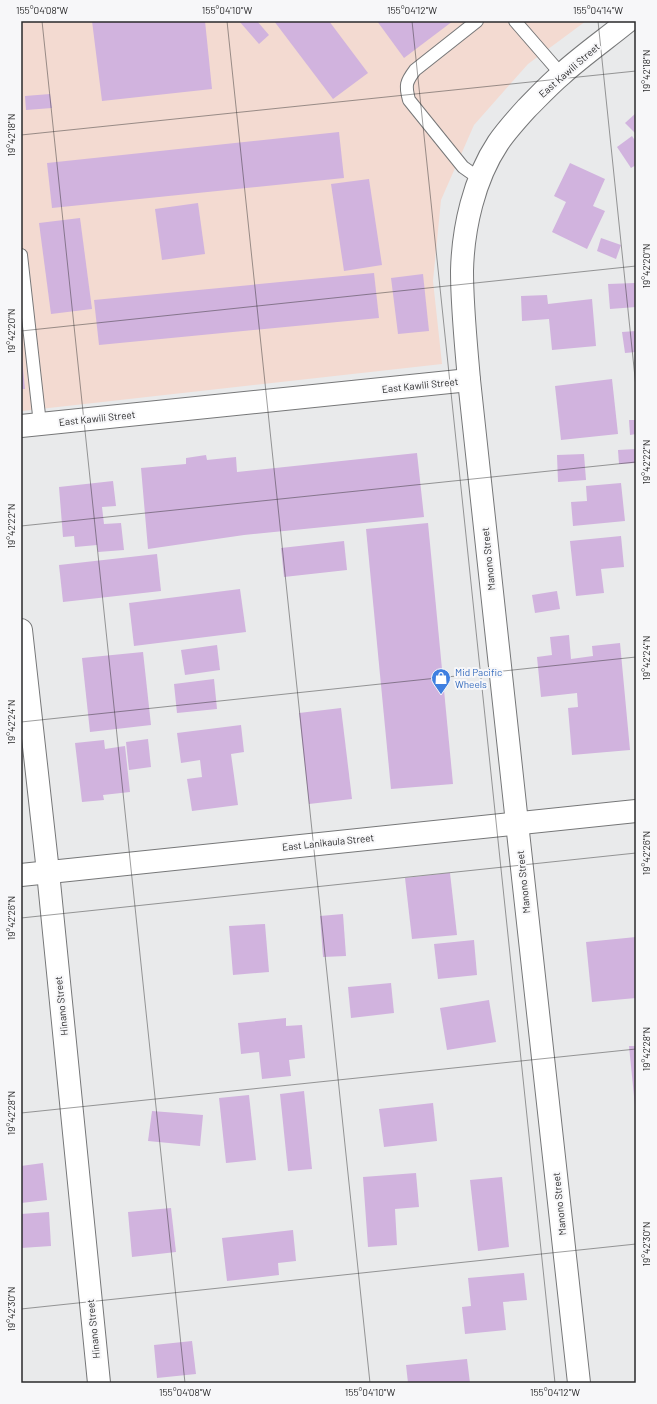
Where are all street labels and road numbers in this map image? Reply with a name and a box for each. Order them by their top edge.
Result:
street label: East Kawili Street [536,40,602,100]
street label: East Kawili Street [381,375,459,395]
street label: East Kawili Street [58,408,136,428]
street label: Manono Street [479,527,497,591]
street label: East Lanikaula Street [281,831,375,853]
street label: Manono Street [514,850,532,914]
street label: Hinano Street [52,975,70,1036]
street label: Manono Street [550,1172,568,1236]
street label: Hinano Street [84,1298,102,1359]

